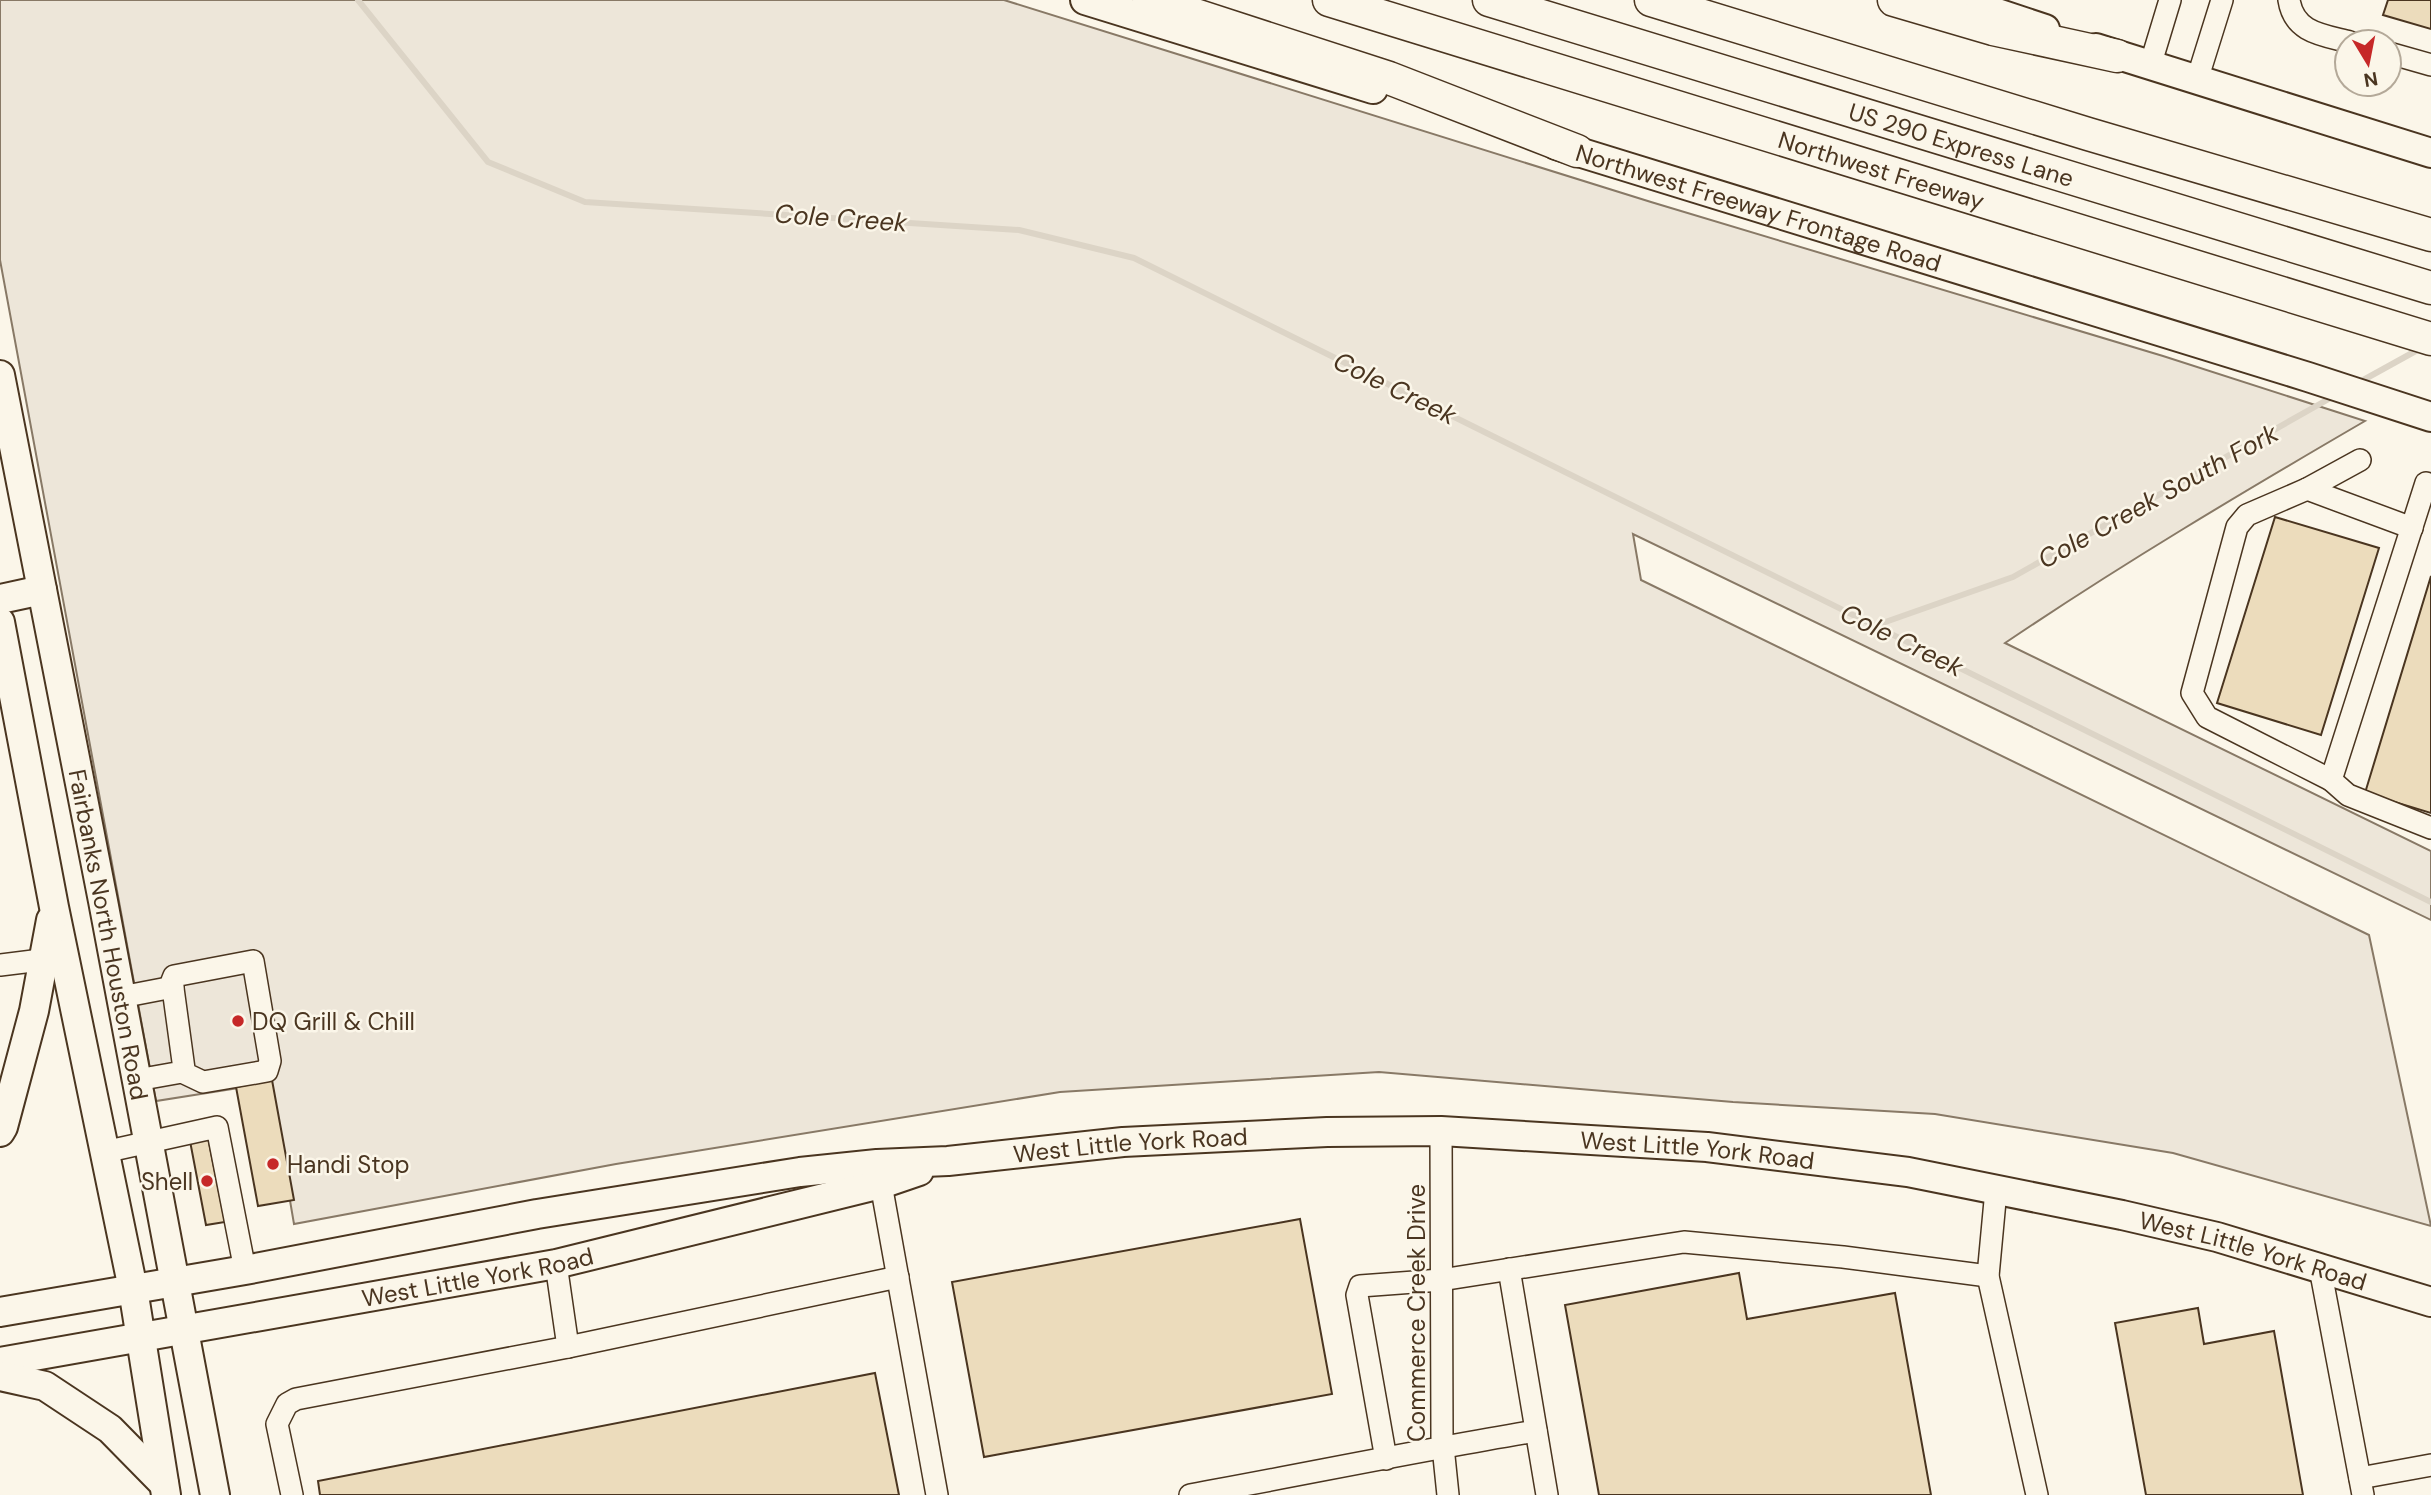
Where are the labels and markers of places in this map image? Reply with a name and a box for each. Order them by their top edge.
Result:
place label: DQ Grill & Chill [252,1006,415,1037]
marker: DQ Grill & Chill [230,1013,246,1029]
place label: Handi Stop [287,1149,410,1180]
marker: Handi Stop [265,1156,281,1172]
place label: Shell [141,1166,193,1197]
marker: Shell [199,1173,215,1189]

